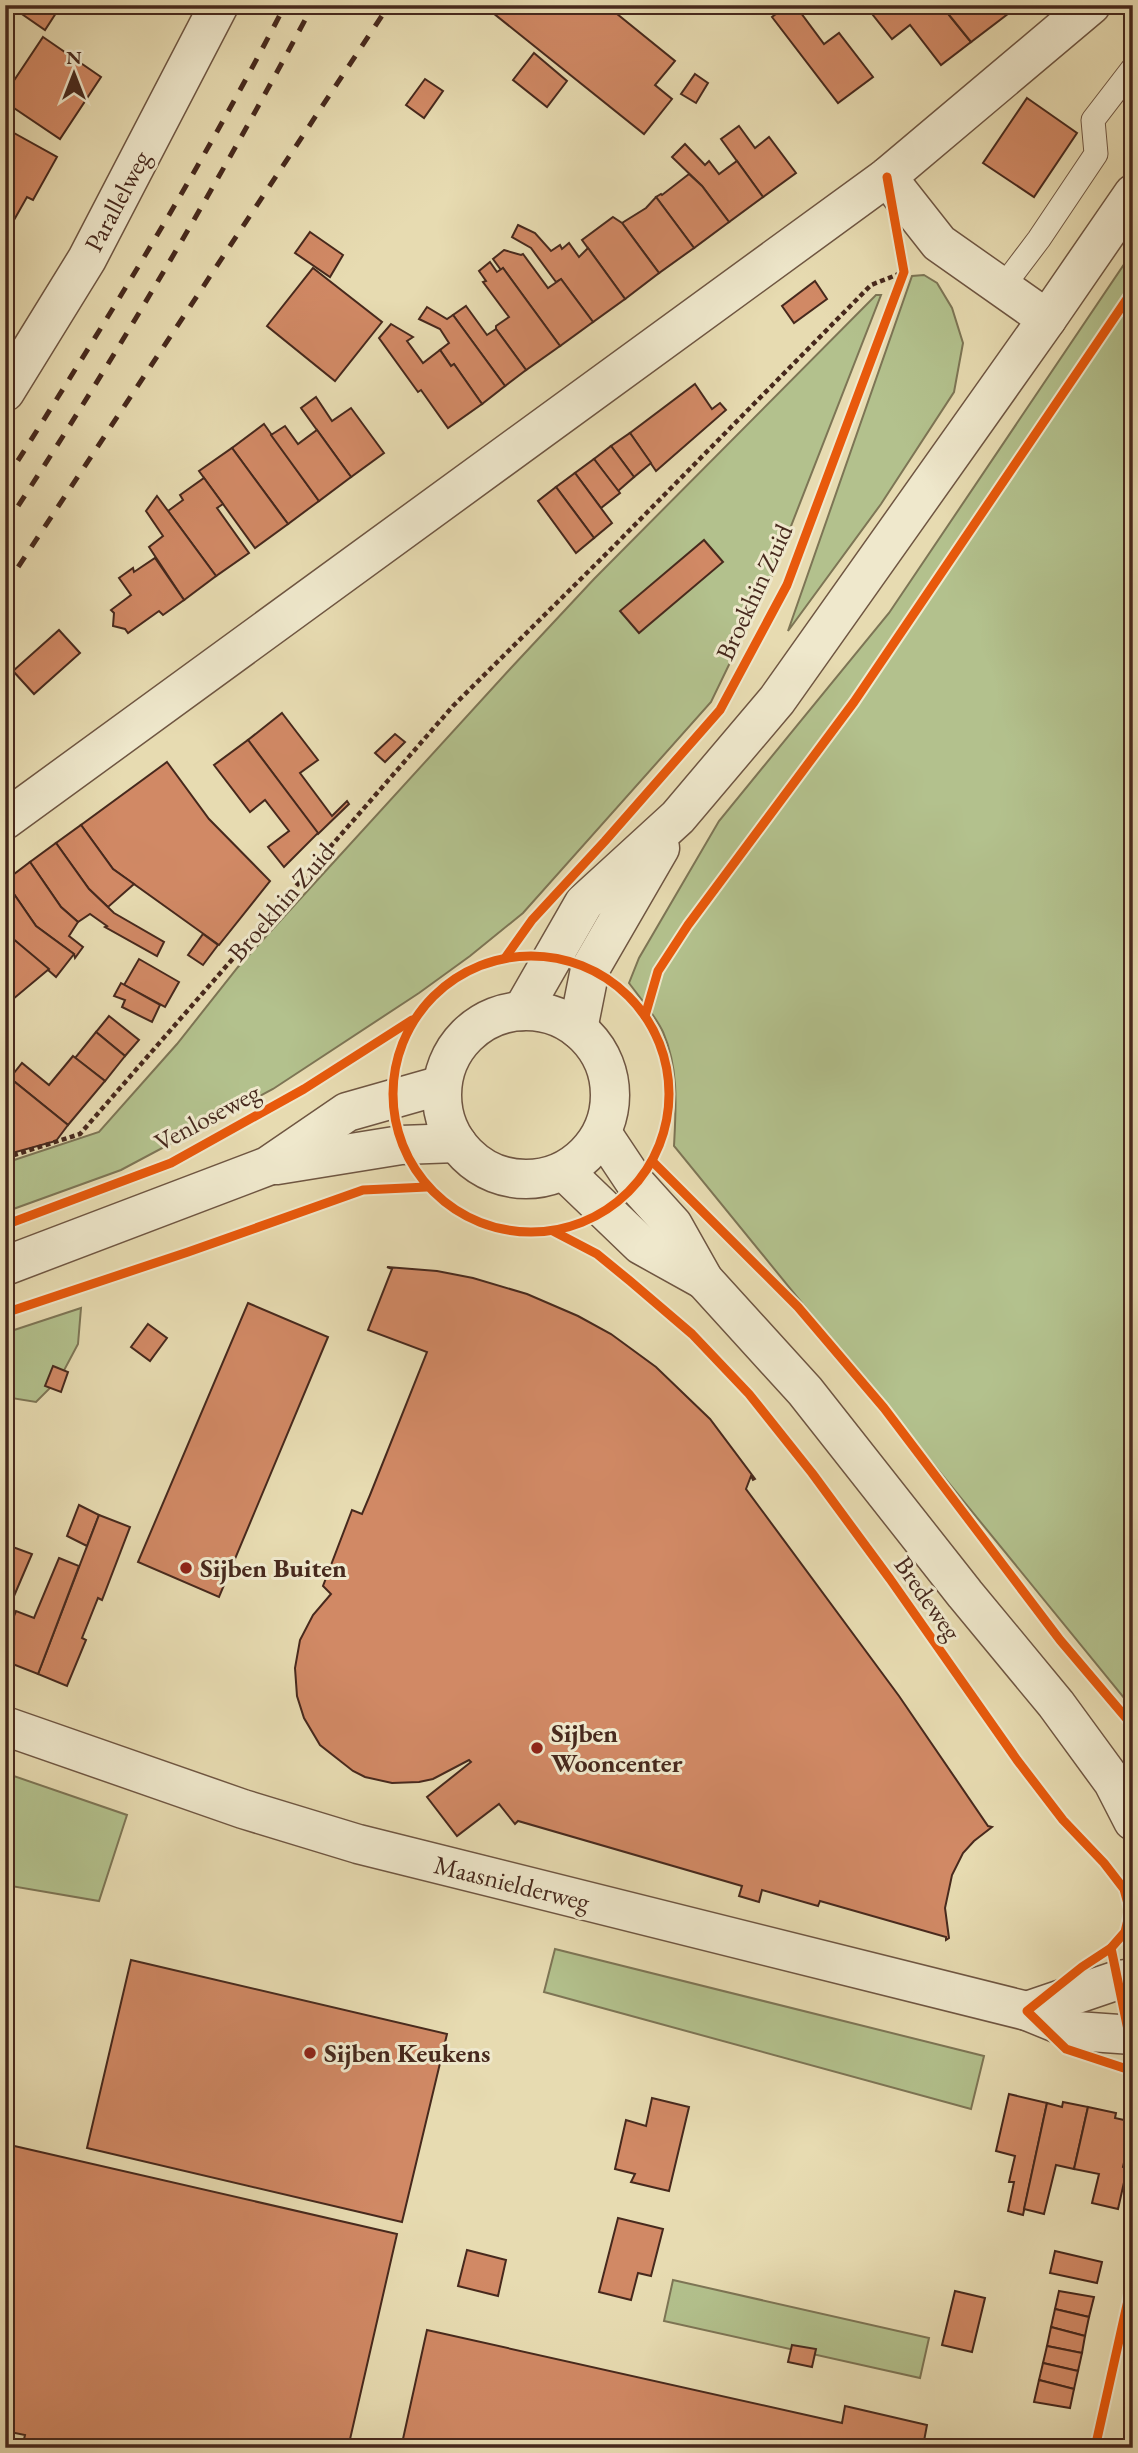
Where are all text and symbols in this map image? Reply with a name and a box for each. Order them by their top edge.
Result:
north arrow [38,38,108,108]
text: N [66,45,82,70]
street label: Parallelweg [76,144,158,258]
street label: Broekhin Zuid [708,518,801,666]
street label: Broekhin Zuid [220,835,343,969]
street label: Venloseweg [148,1075,266,1159]
street label: Bredeweg [887,1549,970,1648]
place label: Sijben Buiten [200,1551,347,1585]
marker: Sijben Buiten [178,1560,194,1576]
place label: Sijben Wooncenter [551,1716,683,1780]
marker: Sijben Wooncenter [529,1740,545,1756]
street label: Maasnielderweg [431,1847,594,1919]
place label: Sijben Keukens [324,2036,490,2070]
marker: Sijben Keukens [302,2045,318,2061]

